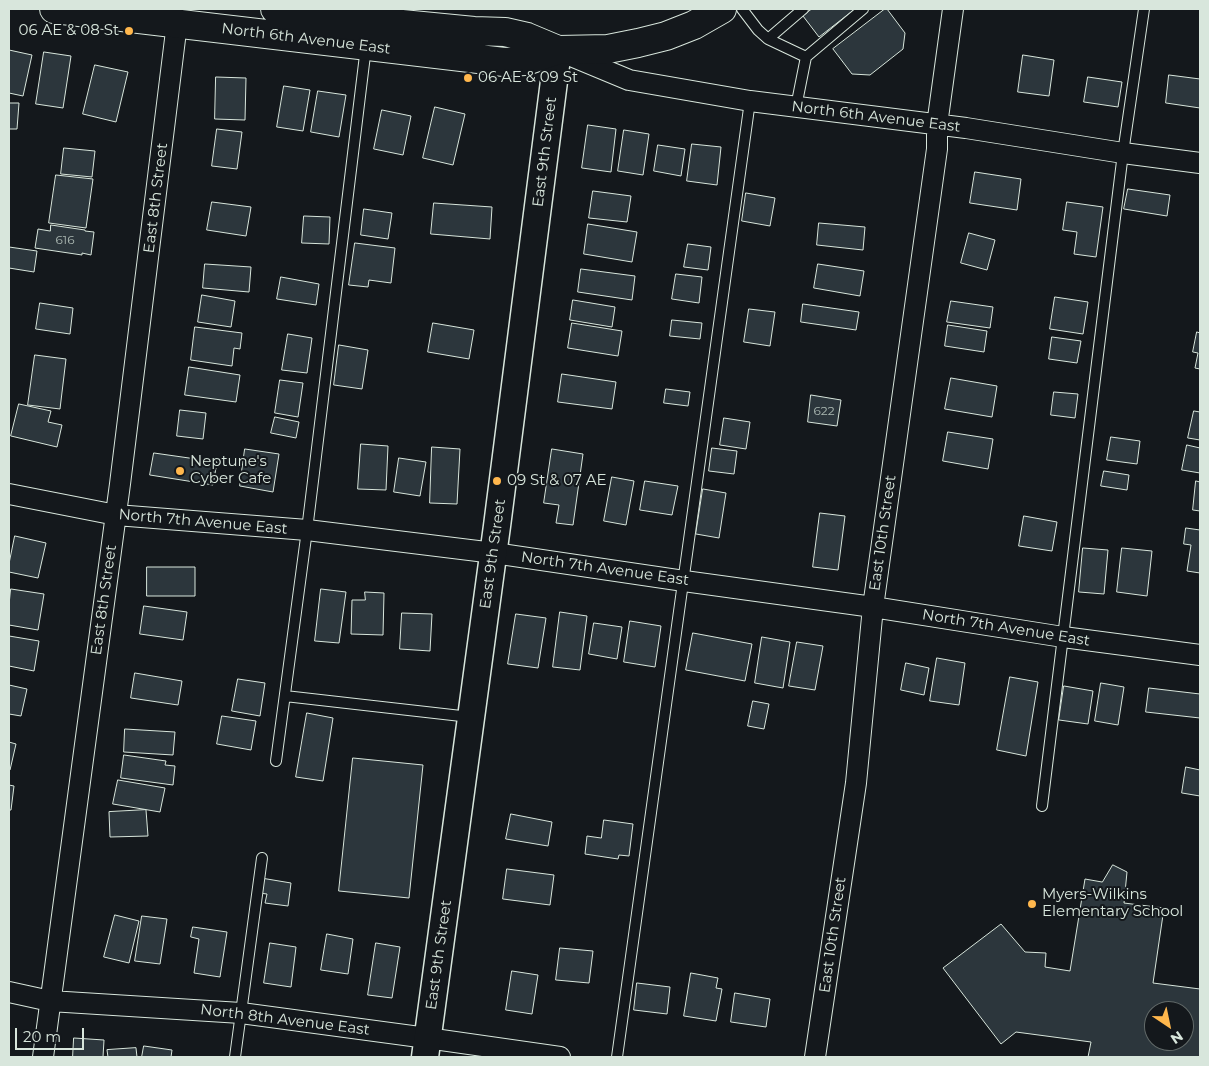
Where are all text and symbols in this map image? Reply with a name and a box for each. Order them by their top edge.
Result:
street label: North 6th Avenue East [221,20,391,58]
place label: 06 AE & 08 St [19,22,119,40]
marker: 06 AE & 08 St [123,25,135,37]
place label: 06 AE & 09 St [478,69,578,87]
marker: 06 AE & 09 St [462,72,474,84]
street label: East 9th Street [529,96,561,208]
street label: North 6th Avenue East [791,98,961,136]
street label: East 8th Street [140,142,172,254]
house number: 616 [56,233,74,247]
house number: 622 [814,404,834,418]
place label: Neptune's Cyber Cafe [190,453,271,488]
marker: Neptune's Cyber Cafe [174,465,186,477]
place label: 09 St & 07 AE [507,472,607,490]
street label: East 10th Street [866,474,900,592]
marker: 09 St & 07 AE [491,475,503,487]
street label: East 9th Street [476,498,510,610]
street label: North 7th Avenue East [118,506,288,538]
street label: East 8th Street [87,544,121,656]
street label: North 7th Avenue East [520,548,690,590]
street label: North 7th Avenue East [921,606,1091,650]
street label: East 10th Street [816,876,850,994]
place label: Myers-Wilkins Elementary School [1042,886,1183,921]
marker: Myers-Wilkins Elementary School [1026,898,1038,910]
street label: East 9th Street [422,899,456,1011]
street label: North 8th Avenue East [199,1001,371,1039]
north arrow [1144,1001,1194,1051]
scale bar [18,1018,86,1050]
text: 20 m [23,1027,61,1046]
text: N [1167,1027,1187,1048]

